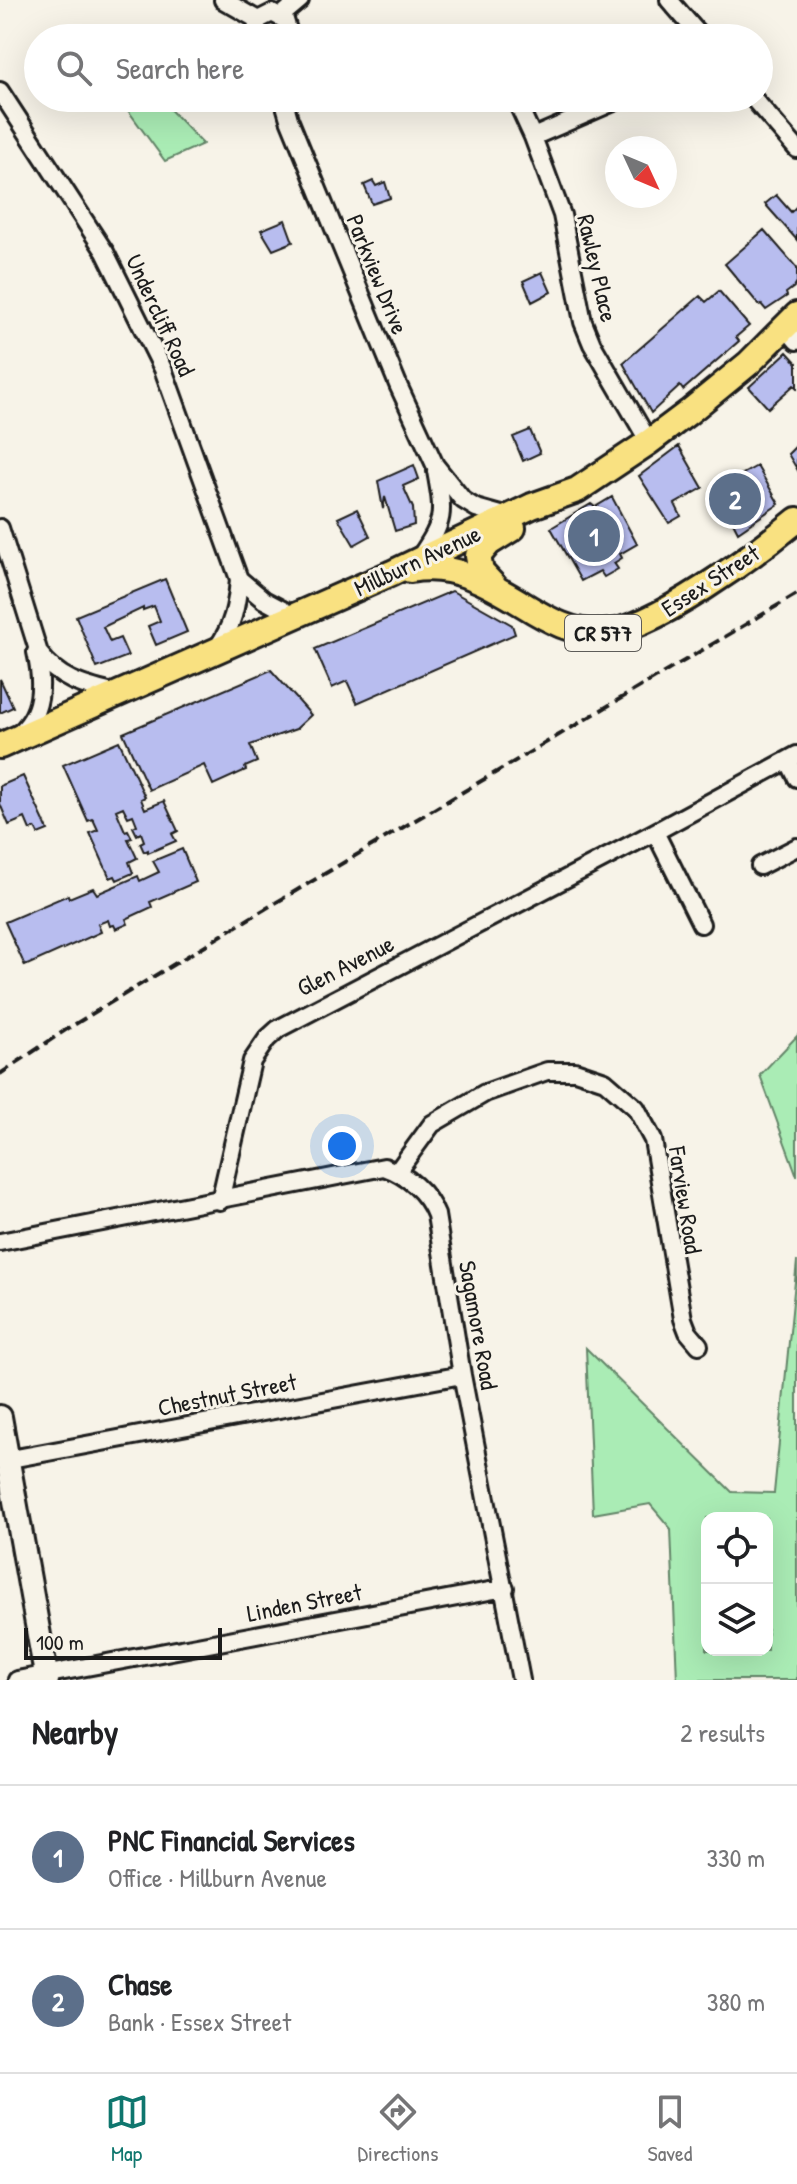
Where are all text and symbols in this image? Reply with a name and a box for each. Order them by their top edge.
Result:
search box [24,24,773,112]
icon: search [52,46,96,90]
text: Search here [116,48,244,88]
north arrow [605,136,677,208]
street label: Parkview Drive [339,209,417,339]
street label: Rawley Place [570,211,626,325]
street label: Undercliff Road [119,249,203,381]
pin: 2 [709,469,761,529]
pin: 1 [568,506,620,566]
street label: Millburn Avenue [349,517,486,603]
street label: Essex Street [655,536,766,624]
road number: CR 577 [565,615,641,651]
street label: Glen Avenue [291,927,399,1003]
your location [322,1126,362,1166]
street label: Farview Road [662,1143,710,1256]
street label: Sagamore Road [452,1258,506,1392]
street label: Chestnut Street [155,1365,300,1423]
map controls [701,1512,773,1656]
button: locate [701,1512,773,1584]
street label: Linden Street [244,1575,365,1629]
button: layers [701,1584,773,1656]
scale bar [24,1624,222,1660]
text: 100 m [36,1627,84,1657]
text: Nearby [32,1709,118,1755]
text: 2 results [680,1715,765,1750]
text: PNC Financial Services [108,1820,355,1860]
text: 1 [53,1840,63,1875]
text: 330 m [706,1840,765,1875]
text: Office · Millburn Avenue [108,1860,327,1895]
text: Chase [108,1964,172,2004]
text: 2 [52,1984,64,2019]
text: 380 m [707,1984,765,2019]
text: Bank · Essex Street [108,2004,291,2039]
tab: Map [105,2090,149,2168]
tab: Directions [358,2090,439,2168]
tab: Saved [648,2090,692,2168]

